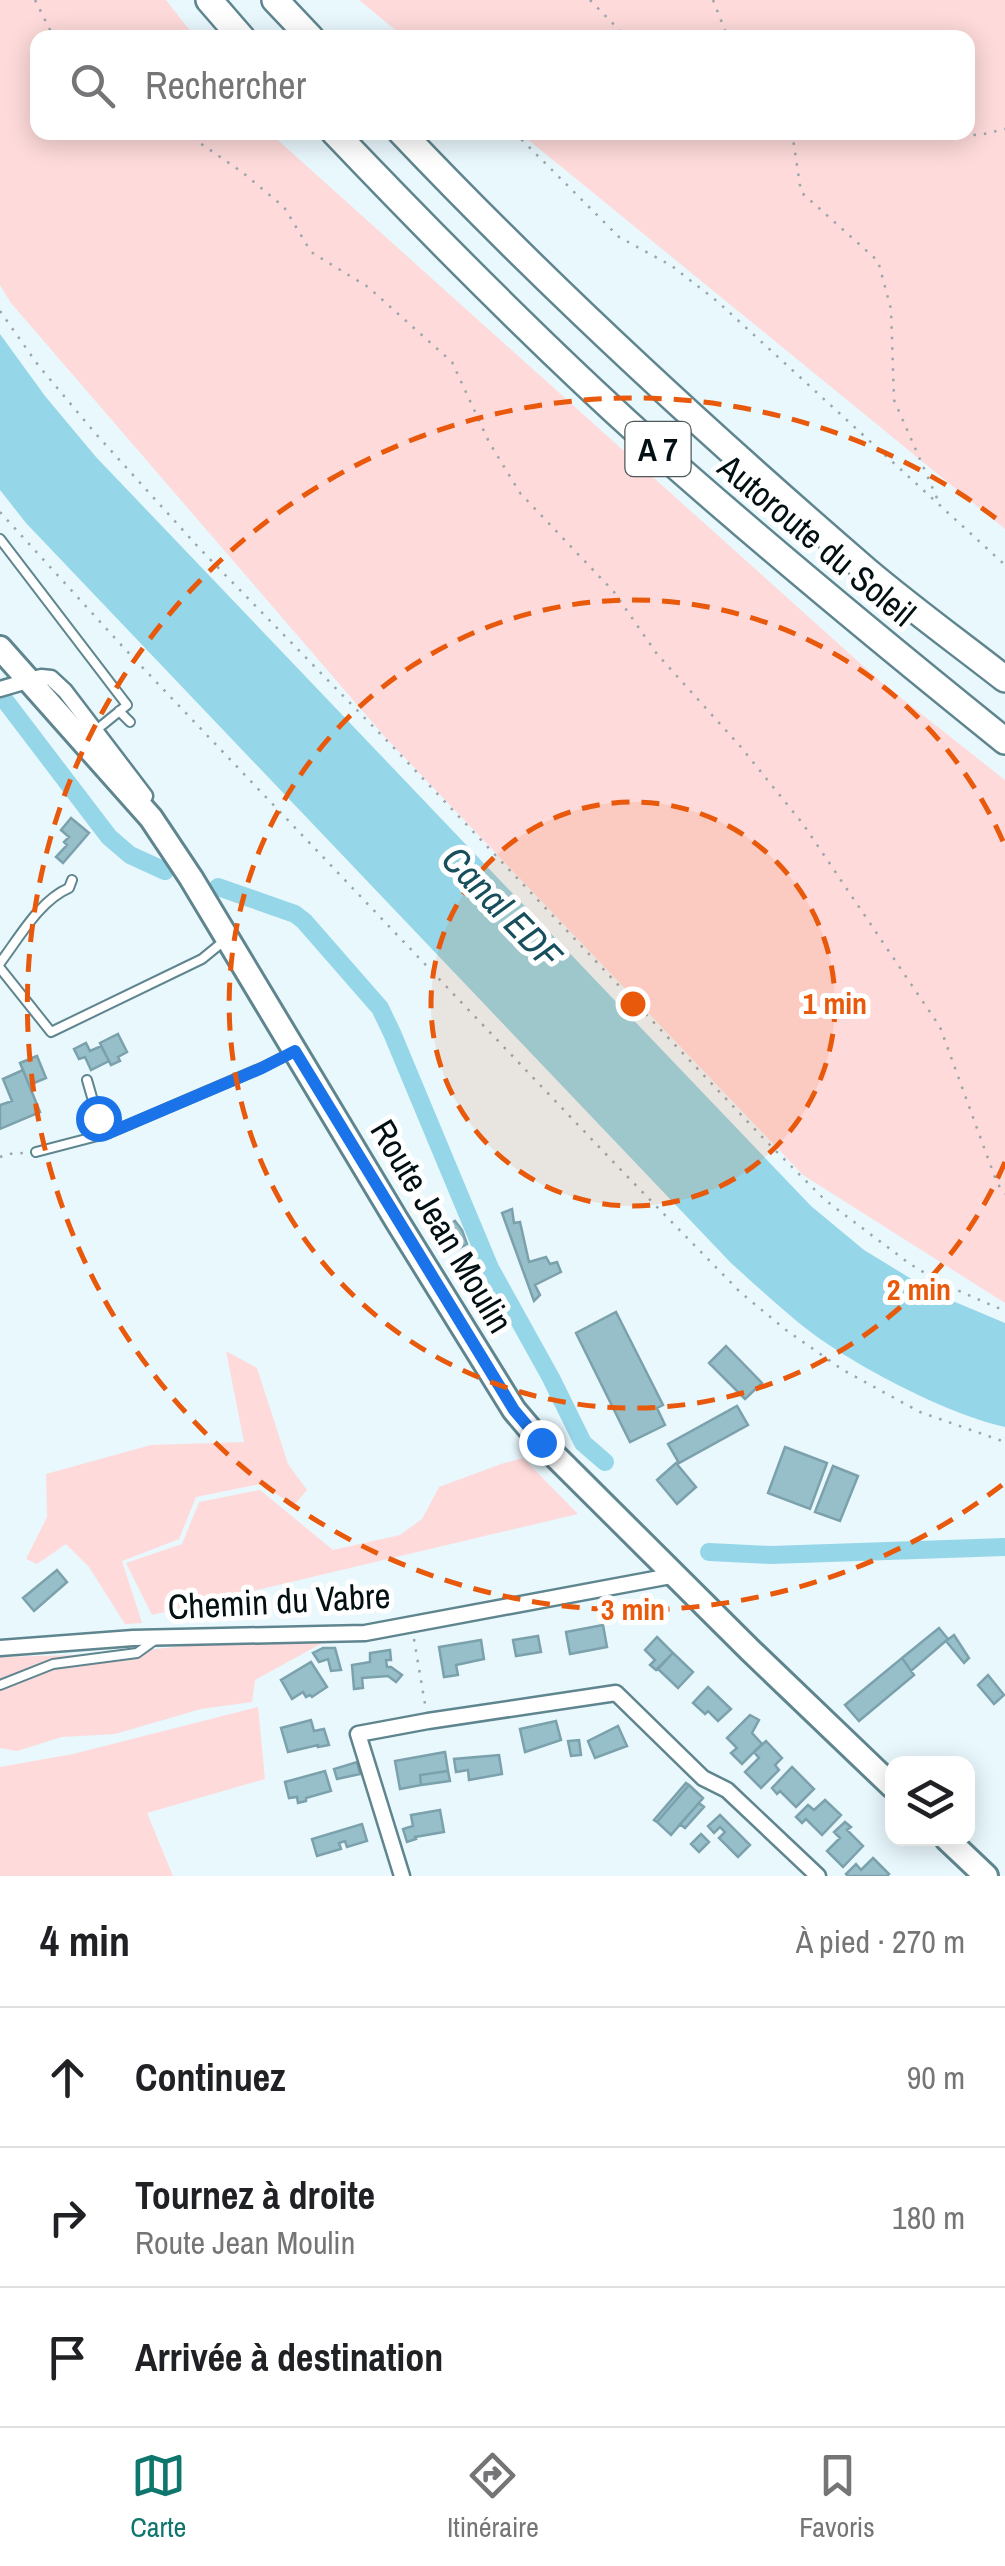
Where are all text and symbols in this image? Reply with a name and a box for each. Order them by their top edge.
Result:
search box [30,30,975,140]
icon: search [65,58,120,113]
text: Rechercher [145,60,306,111]
road number: A 7 [626,422,690,476]
street label: Autoroute du Soleil [708,443,926,636]
water label: Canal EDF [431,834,575,981]
text: 1 min [803,983,867,1023]
centre of rings [615,986,651,1022]
route start [76,1096,122,1142]
street label: Route Jean Moulin [360,1111,524,1341]
text: 2 min [887,1269,951,1309]
route end [519,1420,565,1466]
street label: Chemin du Vabre [166,1572,392,1630]
text: 3 min [601,1589,665,1629]
map controls [885,1756,975,1846]
button: layers [885,1756,975,1846]
text: 4 min [40,1913,130,1969]
text: À pied · 270 m [796,1920,965,1963]
icon: ahead [40,2050,95,2105]
text: Continuez [135,2052,286,2103]
text: 90 m [907,2056,965,2099]
text: Tournez à droite [135,2170,375,2221]
icon: right [40,2190,95,2245]
text: 180 m [892,2196,965,2239]
text: Route Jean Moulin [135,2221,355,2264]
icon: arrive [40,2330,95,2385]
text: Arrivée à destination [135,2332,443,2383]
tab: Carte [130,2448,186,2546]
tab: Itinéraire [447,2448,539,2546]
tab: Favoris [799,2448,875,2546]

